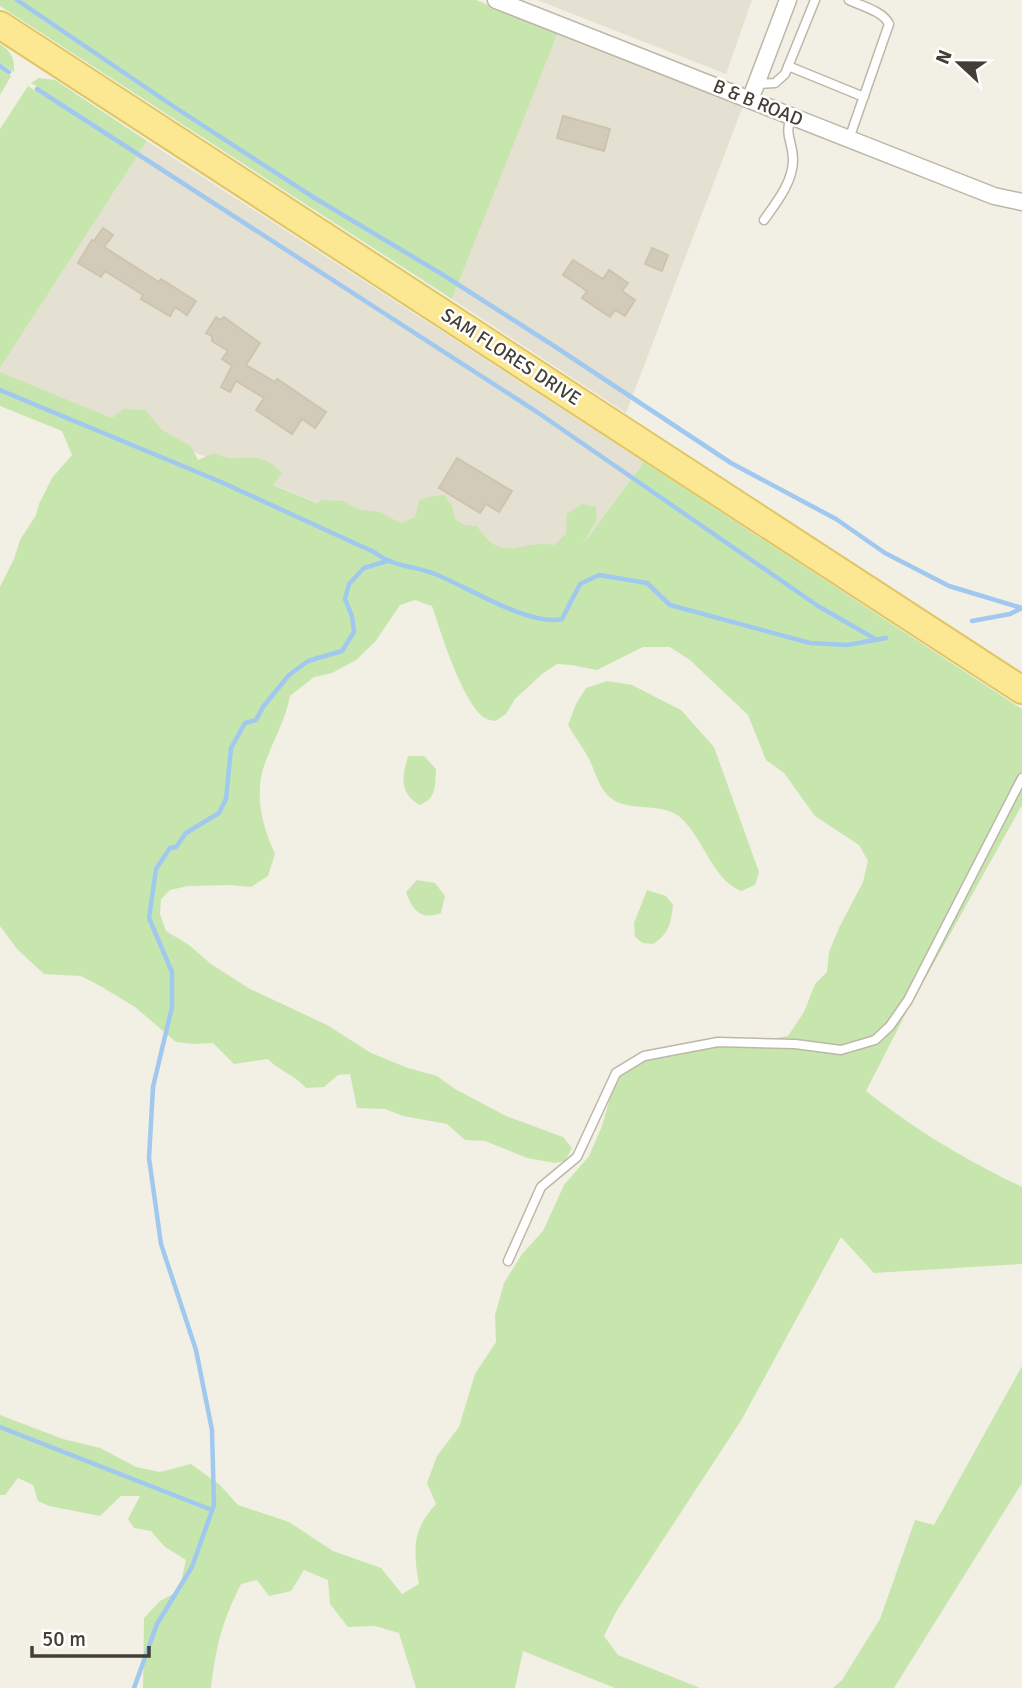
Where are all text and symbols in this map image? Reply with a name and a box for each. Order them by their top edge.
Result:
north arrow [924,28,994,98]
text: N [931,46,958,68]
street label: B & B ROAD [710,74,806,132]
street label: SAM FLORES DRIVE [437,303,585,411]
scale bar [32,1614,149,1658]
text: 50 m [42,1626,86,1652]

